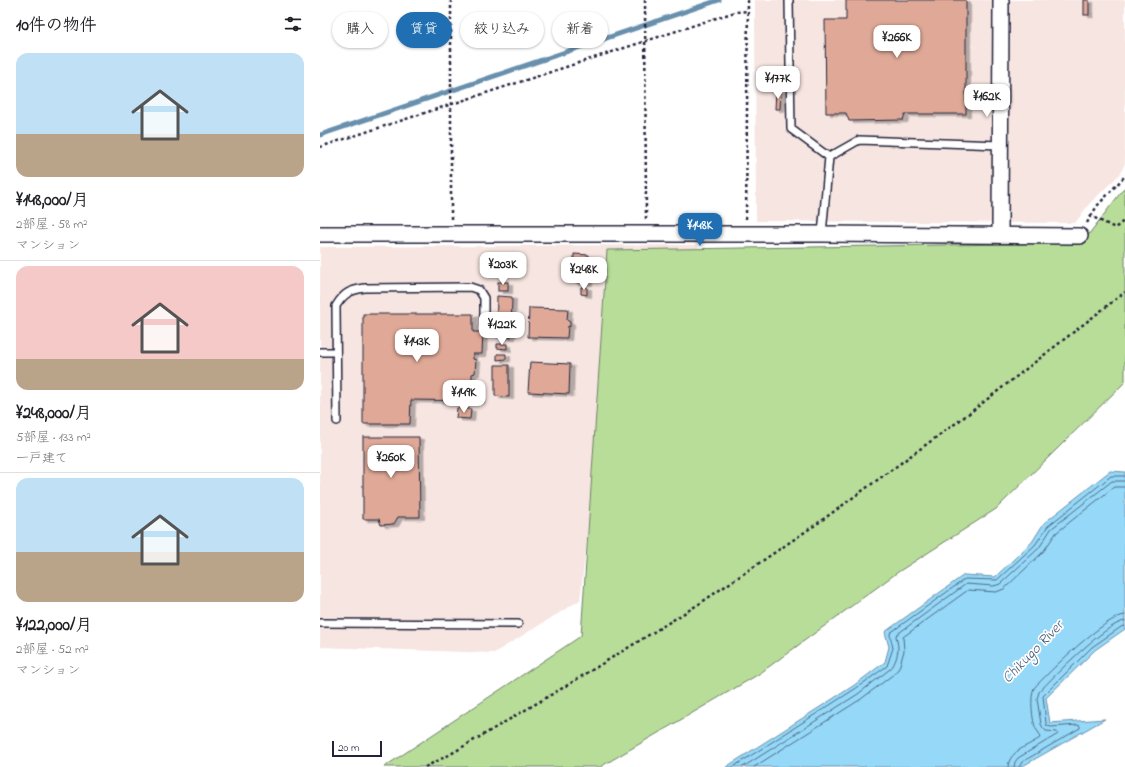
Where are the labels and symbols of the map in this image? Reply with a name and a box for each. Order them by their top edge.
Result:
pin: ¥266K [869,25,925,59]
pin: ¥177K [750,66,806,100]
pin: ¥162K [959,84,1015,118]
pin: ¥148K [672,213,728,247]
pin: ¥203K [475,252,531,286]
pin: ¥248K [556,257,612,291]
pin: ¥122K [474,312,530,346]
pin: ¥143K [389,329,445,363]
pin: ¥149K [436,380,492,414]
pin: ¥260K [363,445,419,479]
water label: Chikugo River [997,614,1071,689]
scale bar [332,739,382,758]

